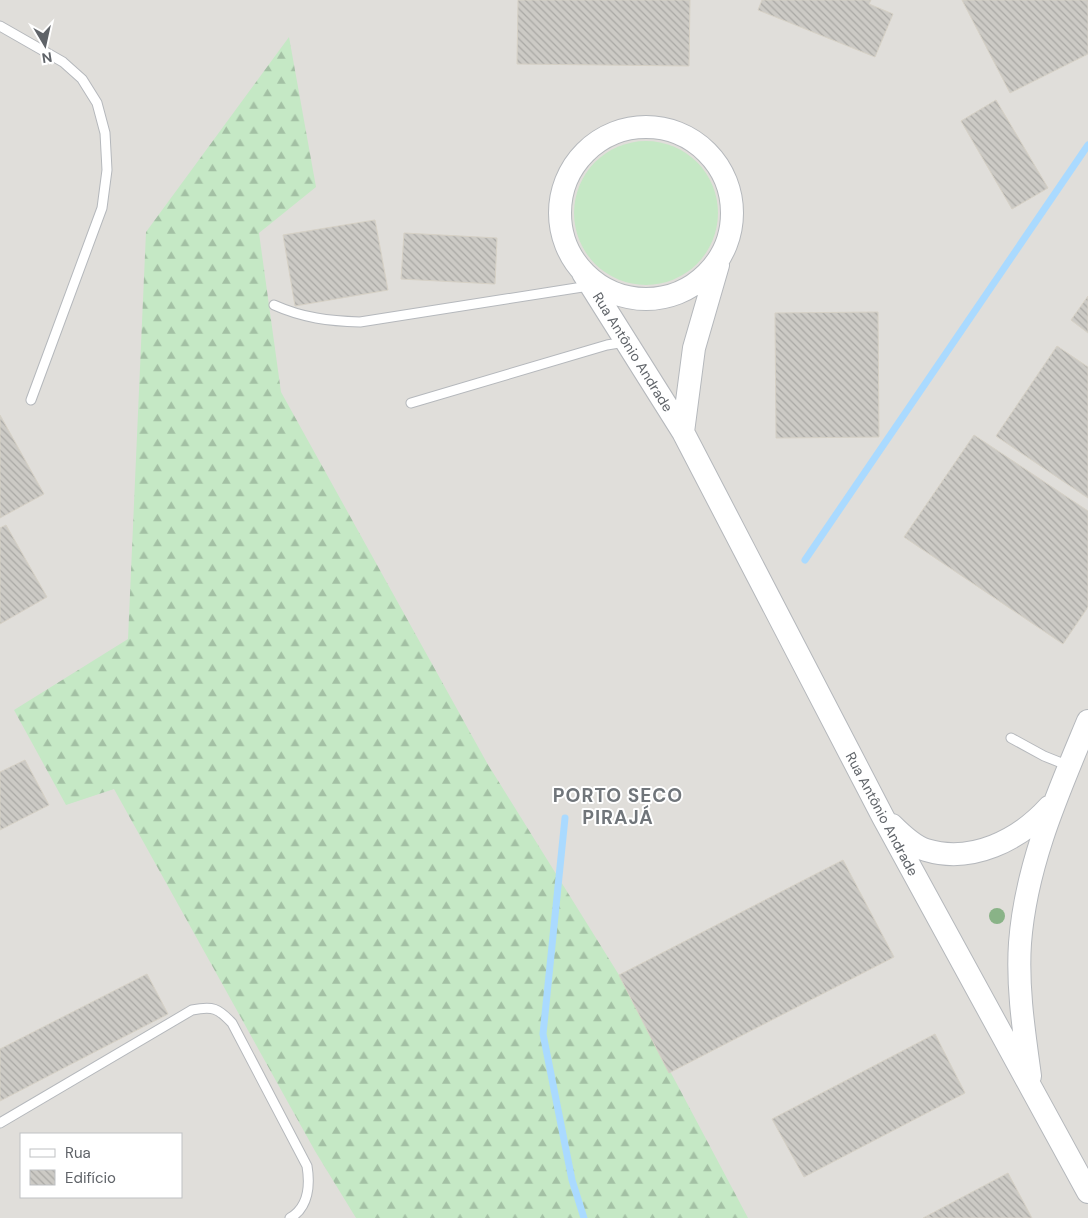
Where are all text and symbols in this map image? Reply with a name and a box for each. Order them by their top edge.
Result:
north arrow [20,20,70,70]
text: N [41,48,53,68]
street label: Rua Antônio Andrade [589,289,677,415]
street label: Rua Antônio Andrade [842,749,922,879]
district label: PORTO SECO PIRAJÁ [553,783,683,830]
legend [20,1133,182,1198]
text: Rua [65,1143,91,1163]
text: Edifício [65,1168,116,1188]

